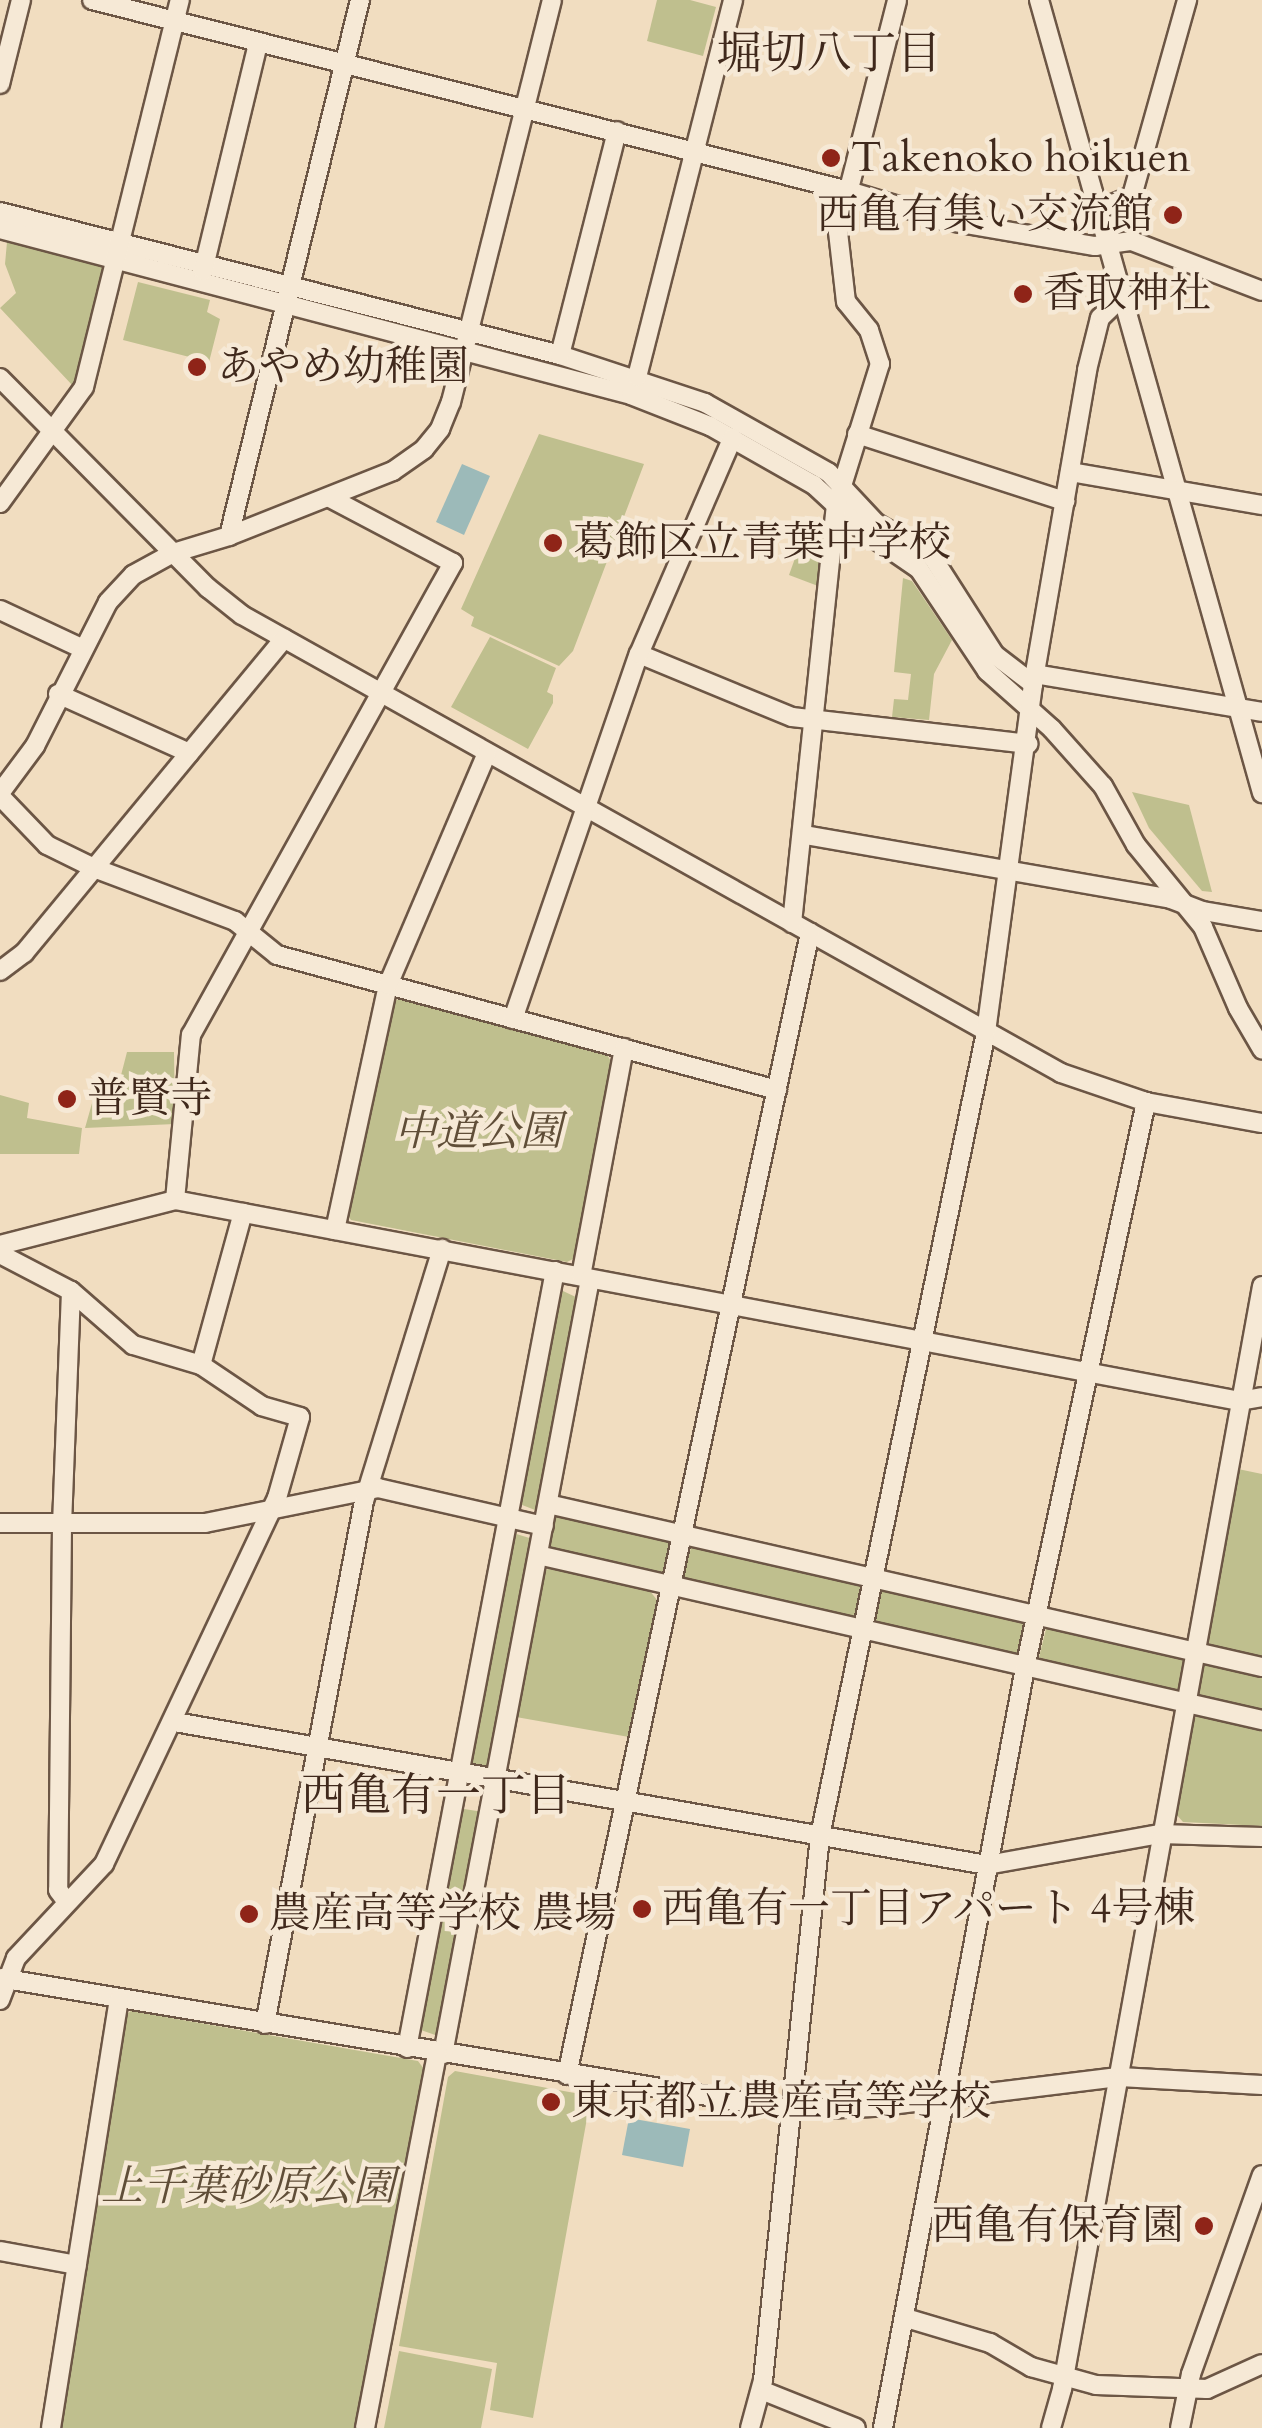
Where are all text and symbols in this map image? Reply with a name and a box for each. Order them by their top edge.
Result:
district label: 堀切八丁目 [717,27,941,81]
place label: Takenoko hoikuen [851,133,1191,183]
marker: Takenoko hoikuen [820,147,842,169]
place label: 西亀有集い交流館 [817,190,1153,240]
marker: 西亀有集い交流館 [1162,204,1184,226]
place label: 香取神社 [1043,269,1211,319]
marker: 香取神社 [1012,283,1034,305]
place label: あやめ幼稚園 [217,342,469,392]
marker: あやめ幼稚園 [186,356,208,378]
place label: 葛飾区立青葉中学校 [573,518,951,568]
marker: 葛飾区立青葉中学校 [542,532,564,554]
place label: 普賢寺 [87,1074,213,1124]
marker: 普賢寺 [56,1088,78,1110]
park label: 中道公園 [394,1107,562,1157]
district label: 西亀有一丁目 [301,1769,571,1823]
place label: 西亀有一丁目アパート 4号棟 [662,1884,1199,1934]
place label: 農産高等学校 農場 [269,1889,616,1939]
marker: 西亀有一丁目アパート 4号棟 [631,1898,653,1920]
marker: 農産高等学校 農場 [238,1903,260,1925]
place label: 東京都立農産高等学校 [571,2077,991,2127]
marker: 東京都立農産高等学校 [540,2091,562,2113]
park label: 上千葉砂原公園 [101,2162,395,2212]
place label: 西亀有保育園 [932,2201,1184,2251]
marker: 西亀有保育園 [1193,2215,1215,2237]

